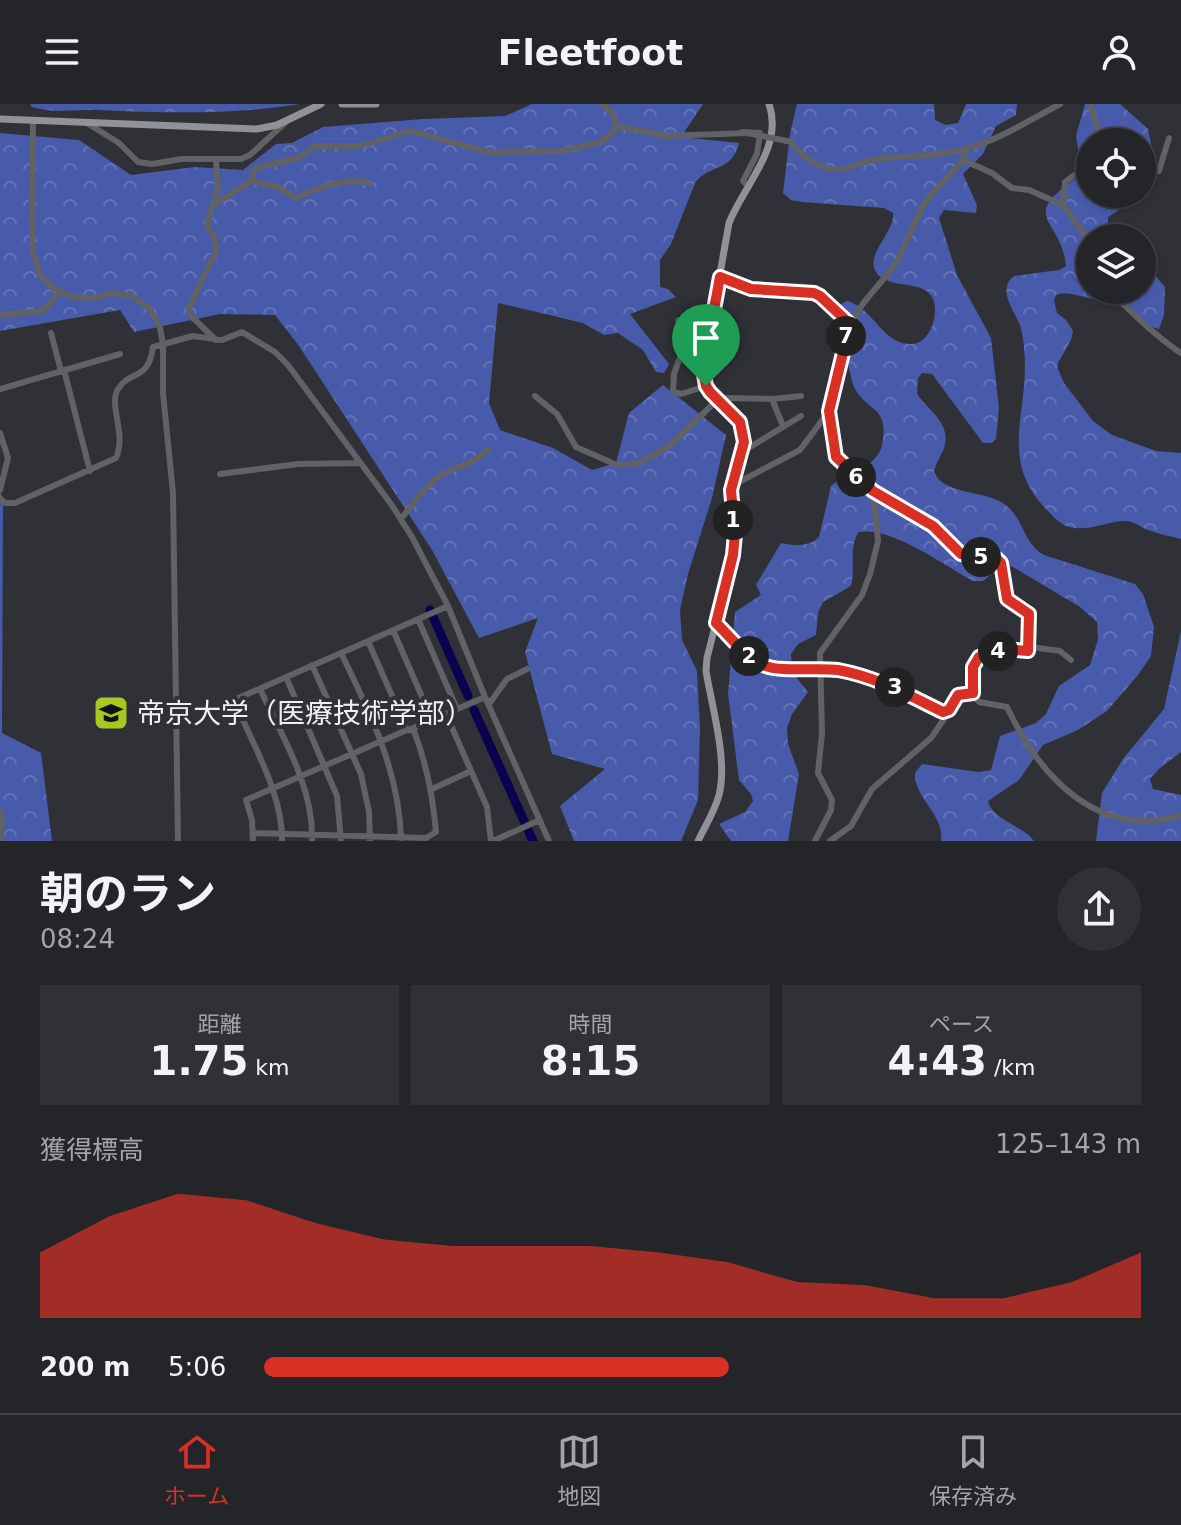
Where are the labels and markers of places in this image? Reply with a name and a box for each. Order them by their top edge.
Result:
pin [672,304,740,386]
pin: 7 [826,316,866,356]
pin: 6 [836,457,876,497]
pin: 1 [713,500,753,540]
pin: 5 [961,537,1001,577]
pin: 4 [978,631,1018,671]
pin: 2 [729,636,769,676]
pin: 3 [875,667,915,707]
school or university icon: 帝京大学（医療技術学部） [92,694,130,732]
place label: 帝京大学（医療技術学部） [137,697,473,730]

